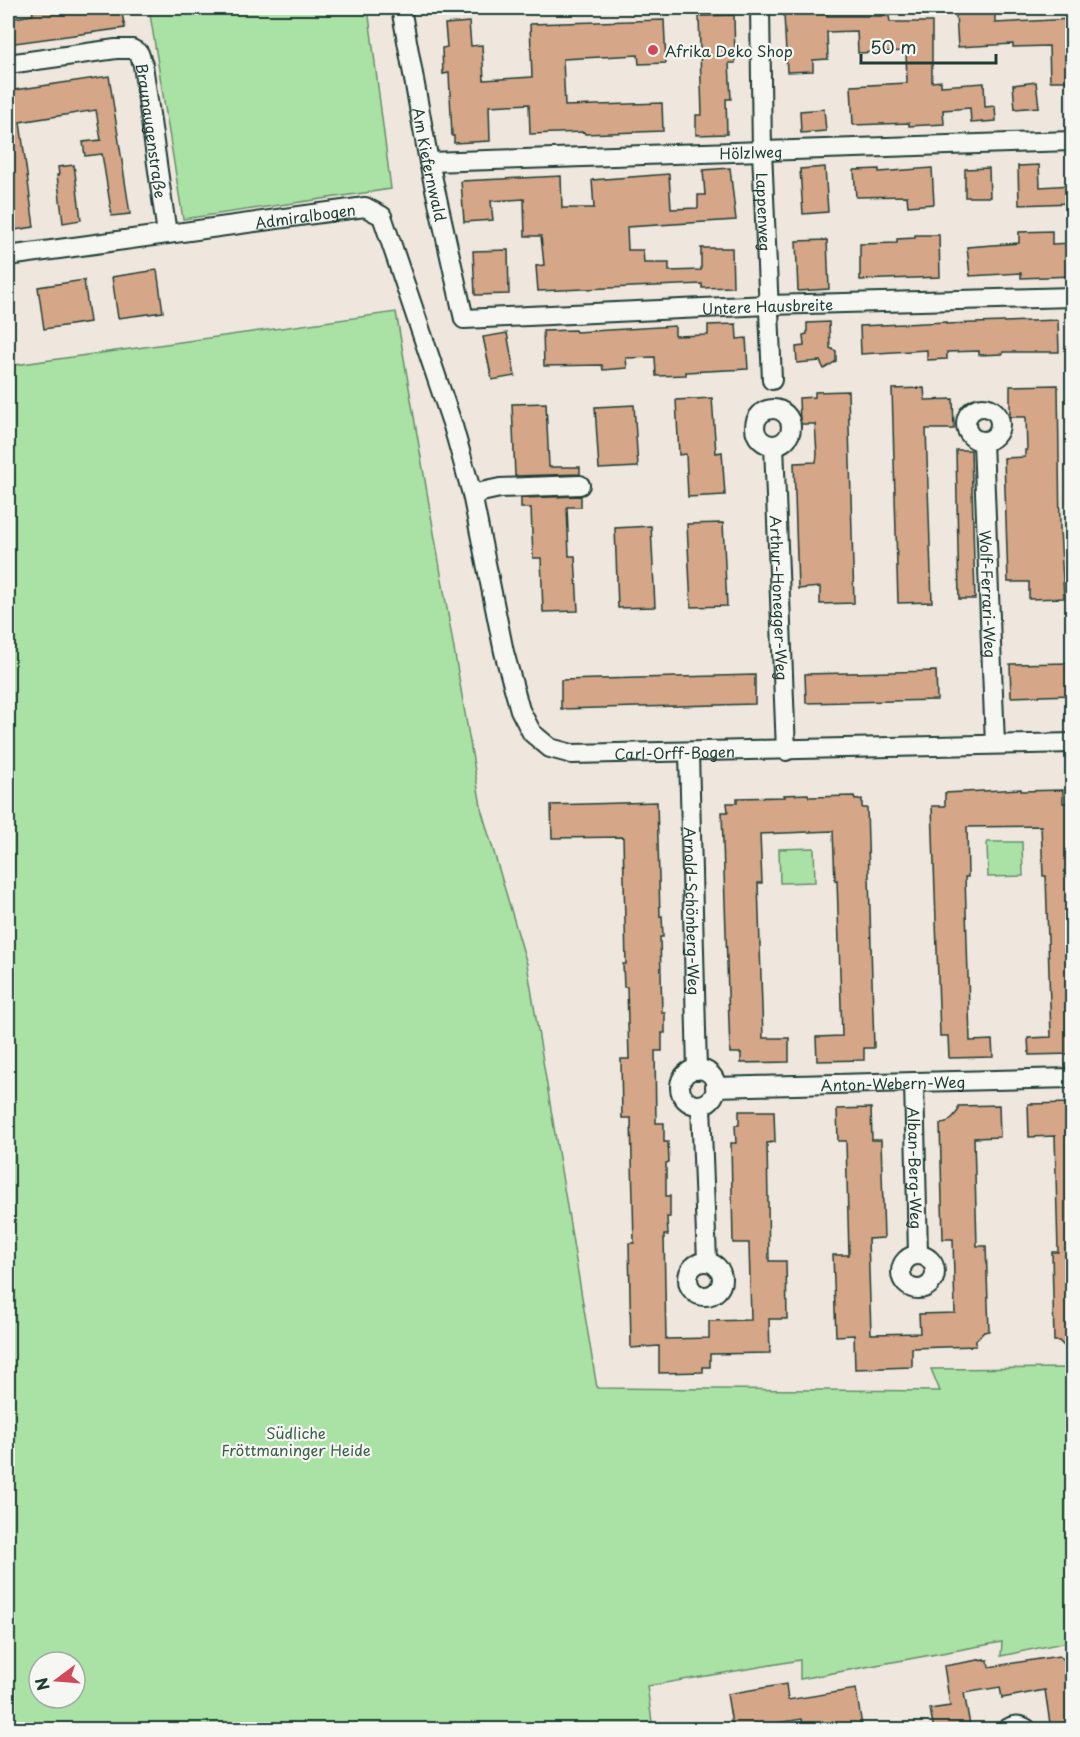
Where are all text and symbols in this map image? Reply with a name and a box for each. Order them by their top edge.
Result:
scale bar [861,27,996,65]
text: 50 m [870,33,917,60]
place label: Afrika Deko Shop [665,39,793,62]
marker: Afrika Deko Shop [646,43,660,57]
street label: Braunaugenstraße [131,62,173,200]
street label: Am Kiefernwald [408,106,453,223]
street label: Hölzlweg [719,139,783,164]
street label: Lappenweg [751,172,778,252]
street label: Admiralbogen [254,197,357,233]
street label: Untere Hausbreite [701,292,833,320]
street label: Arthur-Honegger-Weg [765,515,795,681]
street label: Wolf-Ferrari-Weg [975,529,1003,658]
street label: Carl-Orff-Bogen [614,739,735,765]
street label: Arnold-Schönberg-Weg [679,826,707,995]
street label: Anton-Webern-Weg [820,1069,966,1096]
street label: Alban-Berg-Weg [903,1107,929,1229]
park label: Südliche Fröttmaninger Heide [221,1421,371,1461]
north arrow [27,1650,87,1710]
text: N [28,1675,55,1694]

